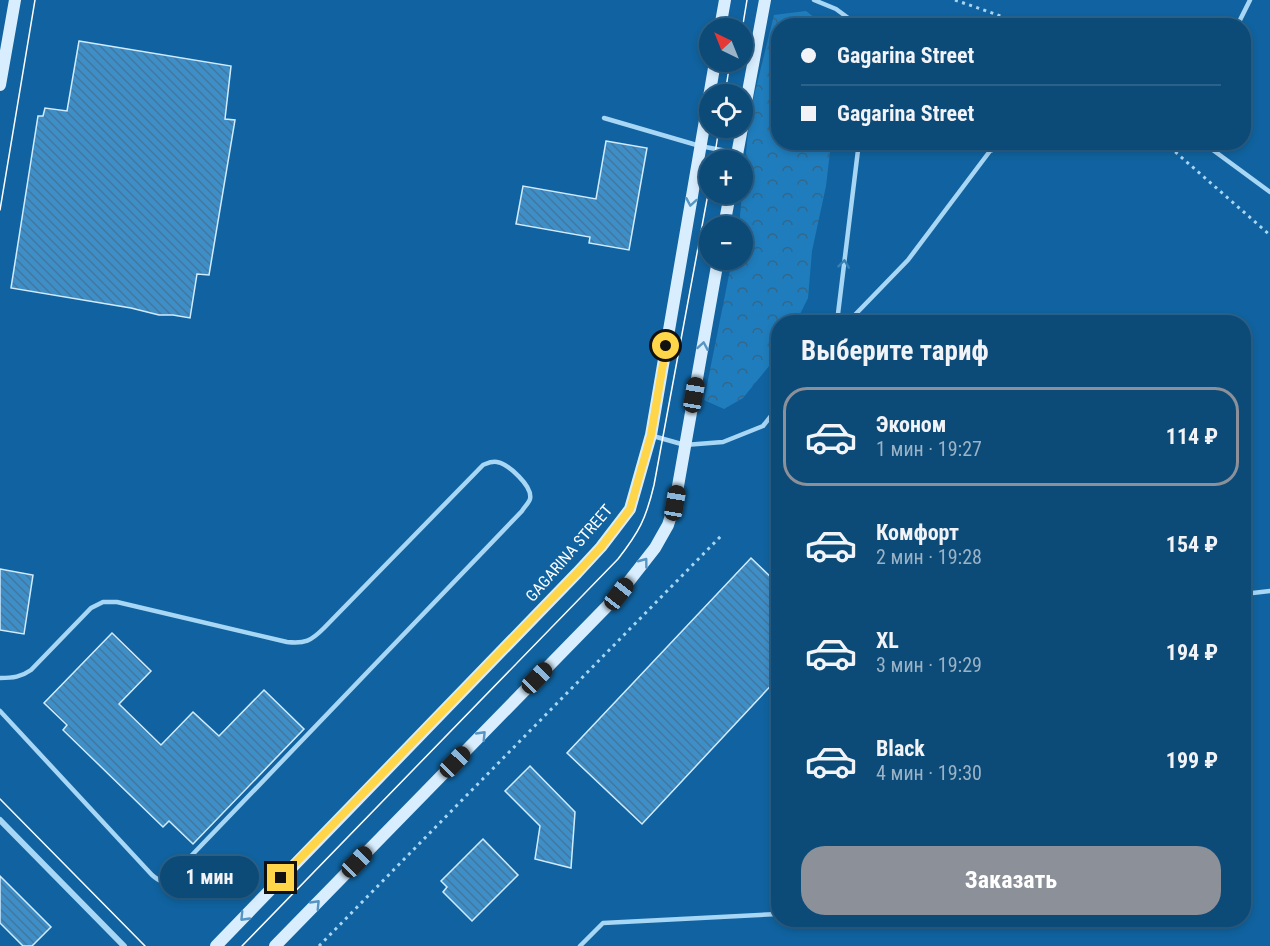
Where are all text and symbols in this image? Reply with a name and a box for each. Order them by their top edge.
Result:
north arrow [699,18,753,72]
map controls [699,18,753,270]
text: Gagarina Street [837,43,974,68]
button: locate [699,84,753,138]
text: Gagarina Street [837,101,974,126]
button: + [699,150,753,204]
one-way arrow [685,197,698,207]
button: − [699,216,753,270]
one-way arrow [837,260,850,269]
route start [652,332,679,359]
text: Выберите тариф [801,335,989,367]
one-way arrow [696,341,709,351]
car [682,376,706,414]
icon: car [804,410,858,464]
text: Эконом [876,412,946,437]
text: 114 ₽ [1166,424,1218,449]
text: 1 мин · 19:27 [876,437,982,461]
car [663,484,687,522]
street label: GAGARINA STREET [522,501,616,605]
icon: car [804,518,858,572]
text: Комфорт [876,520,959,545]
text: 154 ₽ [1166,532,1218,557]
text: 2 мин · 19:28 [876,545,982,569]
one-way arrow [637,558,648,569]
car [601,574,637,614]
icon: car [804,626,858,680]
text: XL [876,628,899,653]
text: 194 ₽ [1166,640,1218,665]
text: 3 мин · 19:29 [876,653,982,677]
car [518,659,556,697]
one-way arrow [475,731,486,741]
icon: car [804,734,858,788]
text: Black [876,736,925,761]
car [436,743,474,781]
text: 199 ₽ [1166,748,1218,773]
text: 4 мин · 19:30 [876,761,982,785]
car [338,843,376,881]
button: Заказать [801,846,1221,915]
callout: 1 мин [161,857,260,899]
route end [267,864,294,891]
text: 1 мин [186,865,233,889]
one-way arrow [309,901,320,911]
one-way arrow [240,910,251,921]

